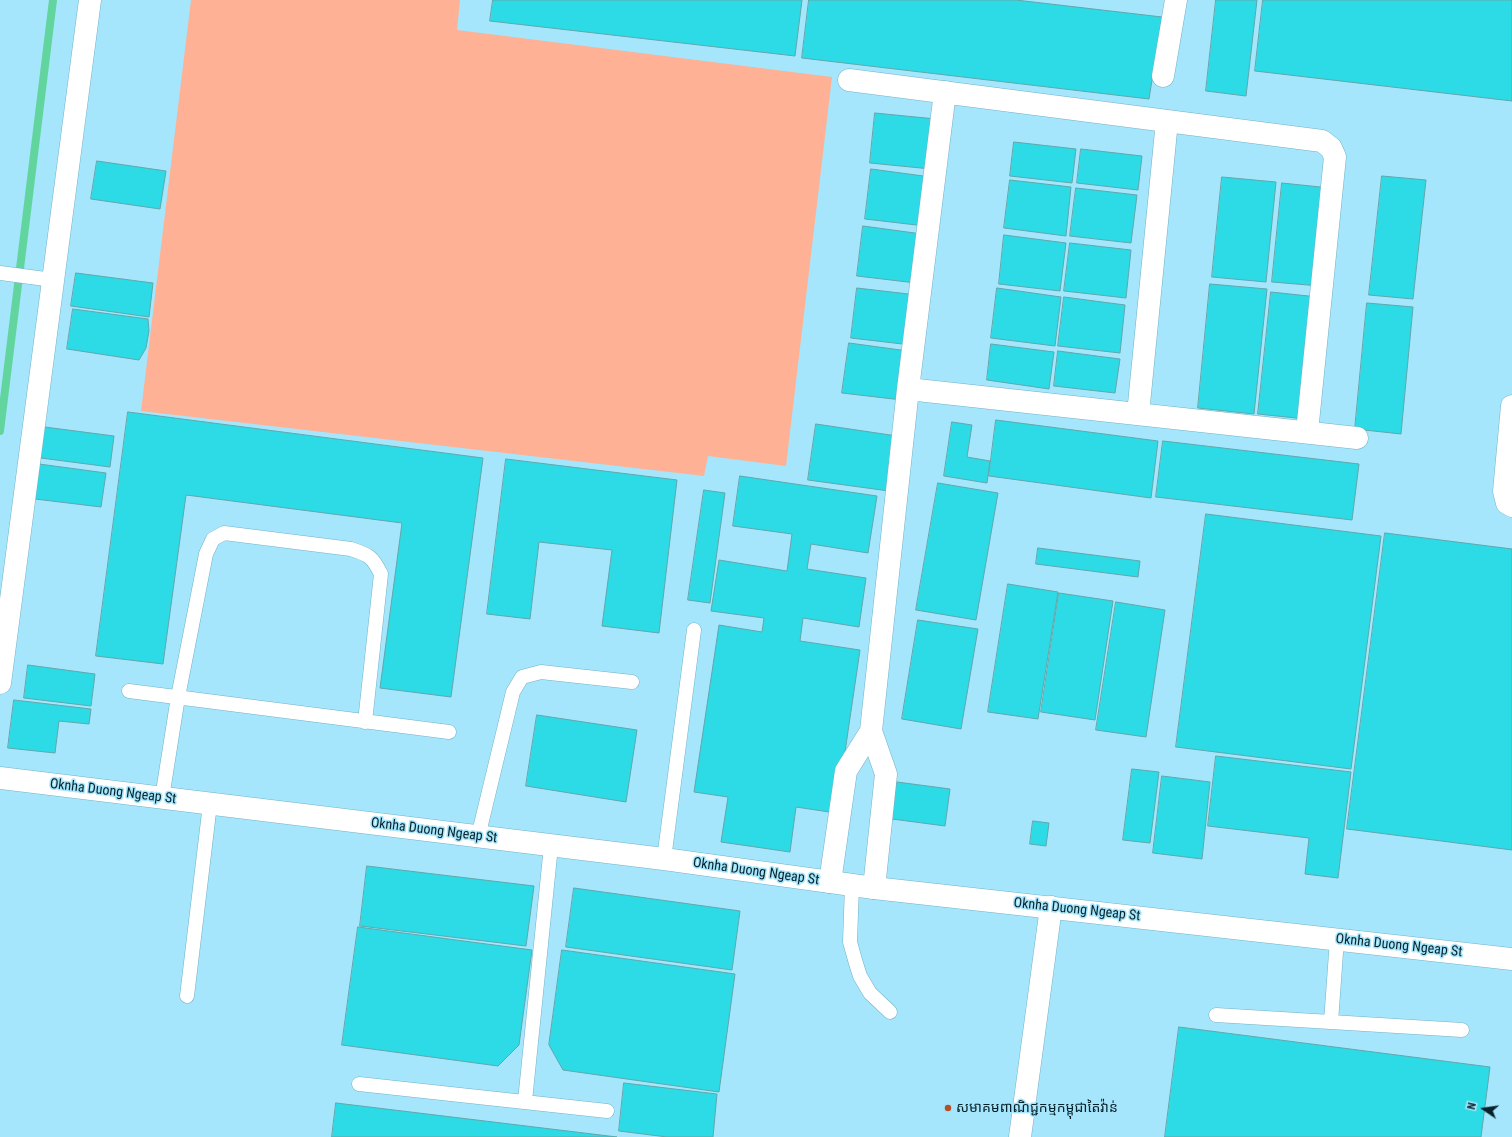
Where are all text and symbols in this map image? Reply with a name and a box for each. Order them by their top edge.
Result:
street label: Oknha Duong Ngeap St [49,776,177,808]
street label: Oknha Duong Ngeap St [370,815,498,847]
street label: Oknha Duong Ngeap St [692,855,820,889]
street label: Oknha Duong Ngeap St [1013,895,1141,925]
street label: Oknha Duong Ngeap St [1335,931,1463,961]
north arrow [1464,1089,1504,1129]
place label: សមាគមពាណិជ្ជកម្មកម្ពុជាតៃវ៉ាន់ [956,1100,1118,1116]
text: N [1465,1101,1479,1111]
marker: សមាគមពាណិជ្ជកម្មកម្ពុជាតៃវ៉ាន់ [943,1103,953,1113]

